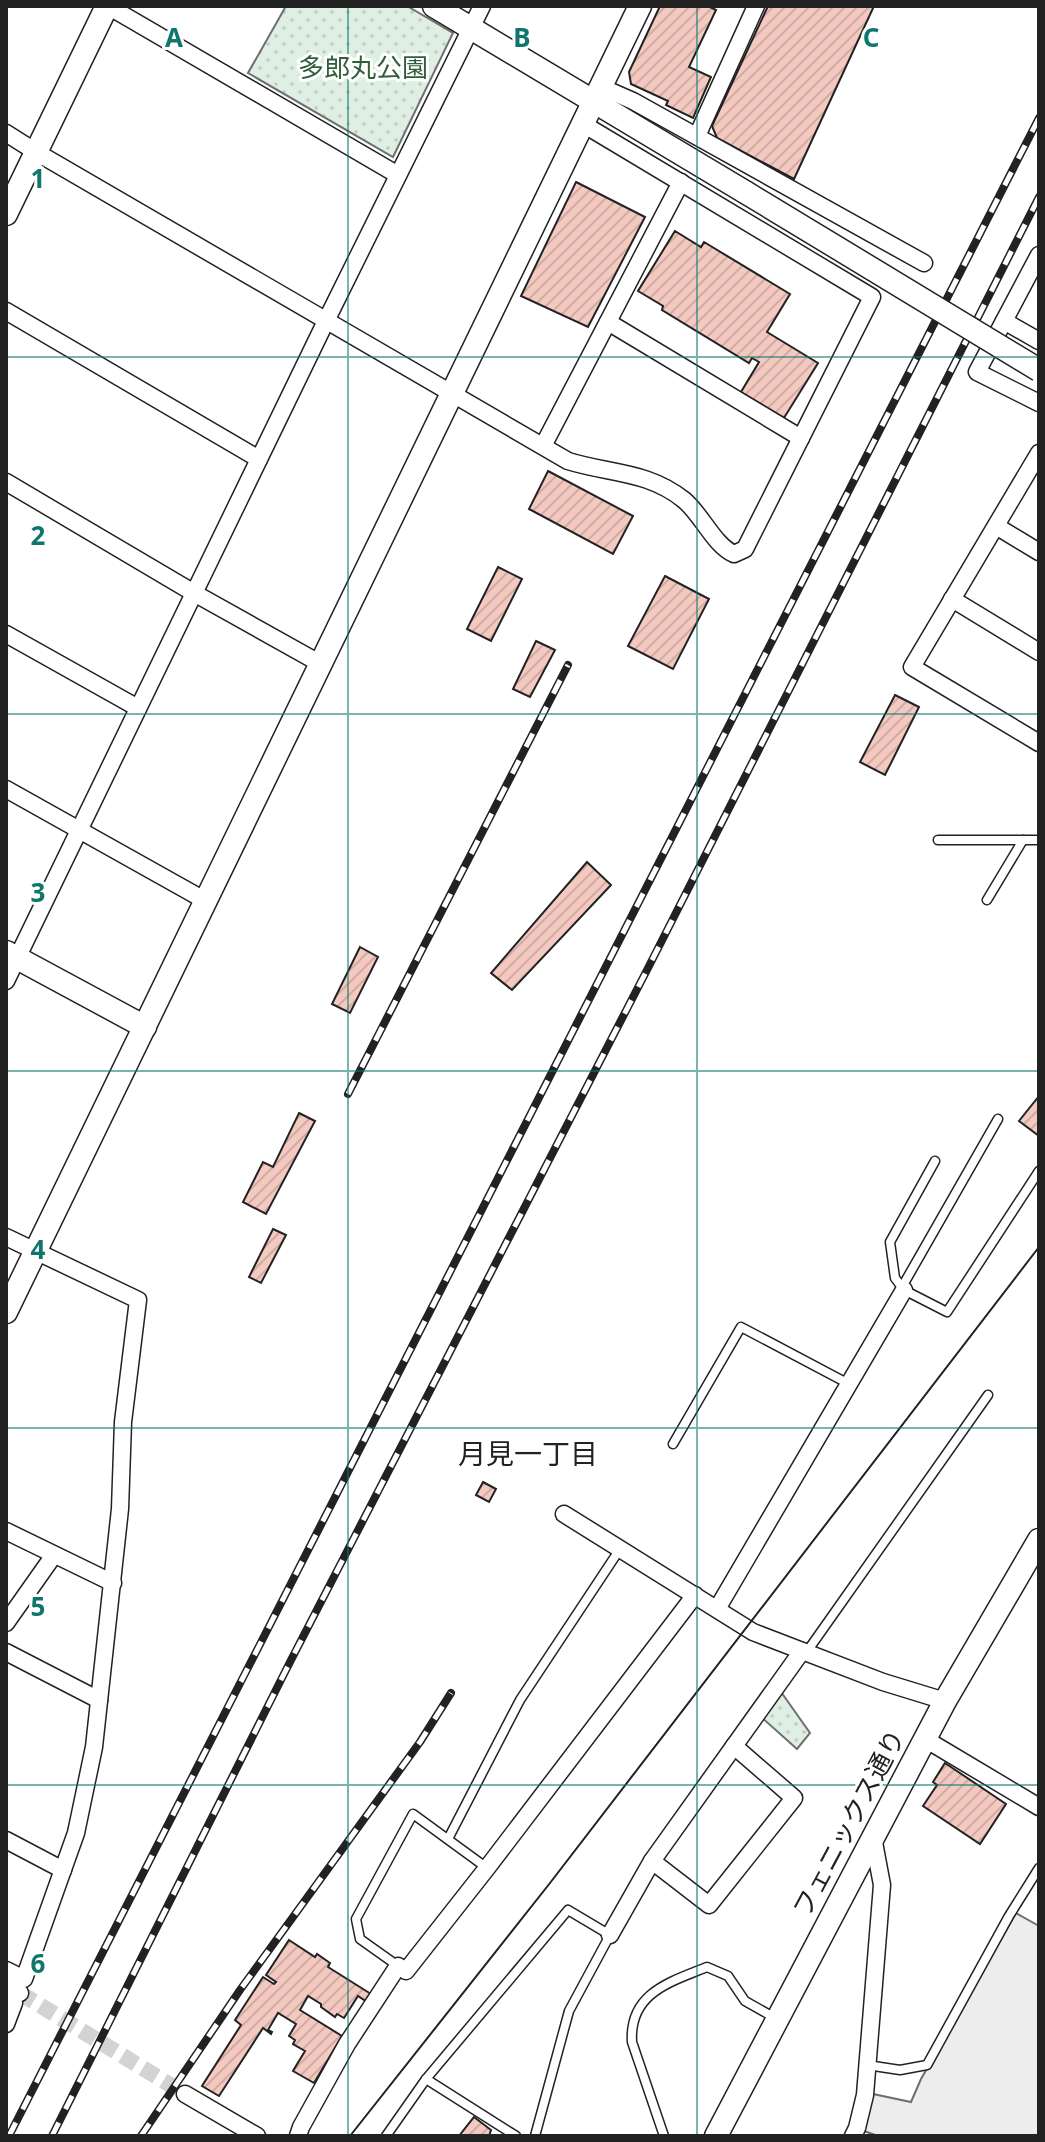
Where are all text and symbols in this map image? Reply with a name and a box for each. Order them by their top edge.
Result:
text: A [165,19,183,55]
text: B [513,19,531,55]
text: C [863,19,879,55]
park label: 多郎丸公園 [298,49,428,85]
text: 1 [31,160,45,196]
text: 2 [31,517,46,553]
text: 3 [31,874,45,910]
text: 4 [31,1231,46,1267]
district label: 月見一丁目 [458,1434,598,1472]
text: 5 [31,1588,45,1624]
street label: フェニックス通り [784,1723,913,1922]
text: 6 [31,1945,46,1981]

